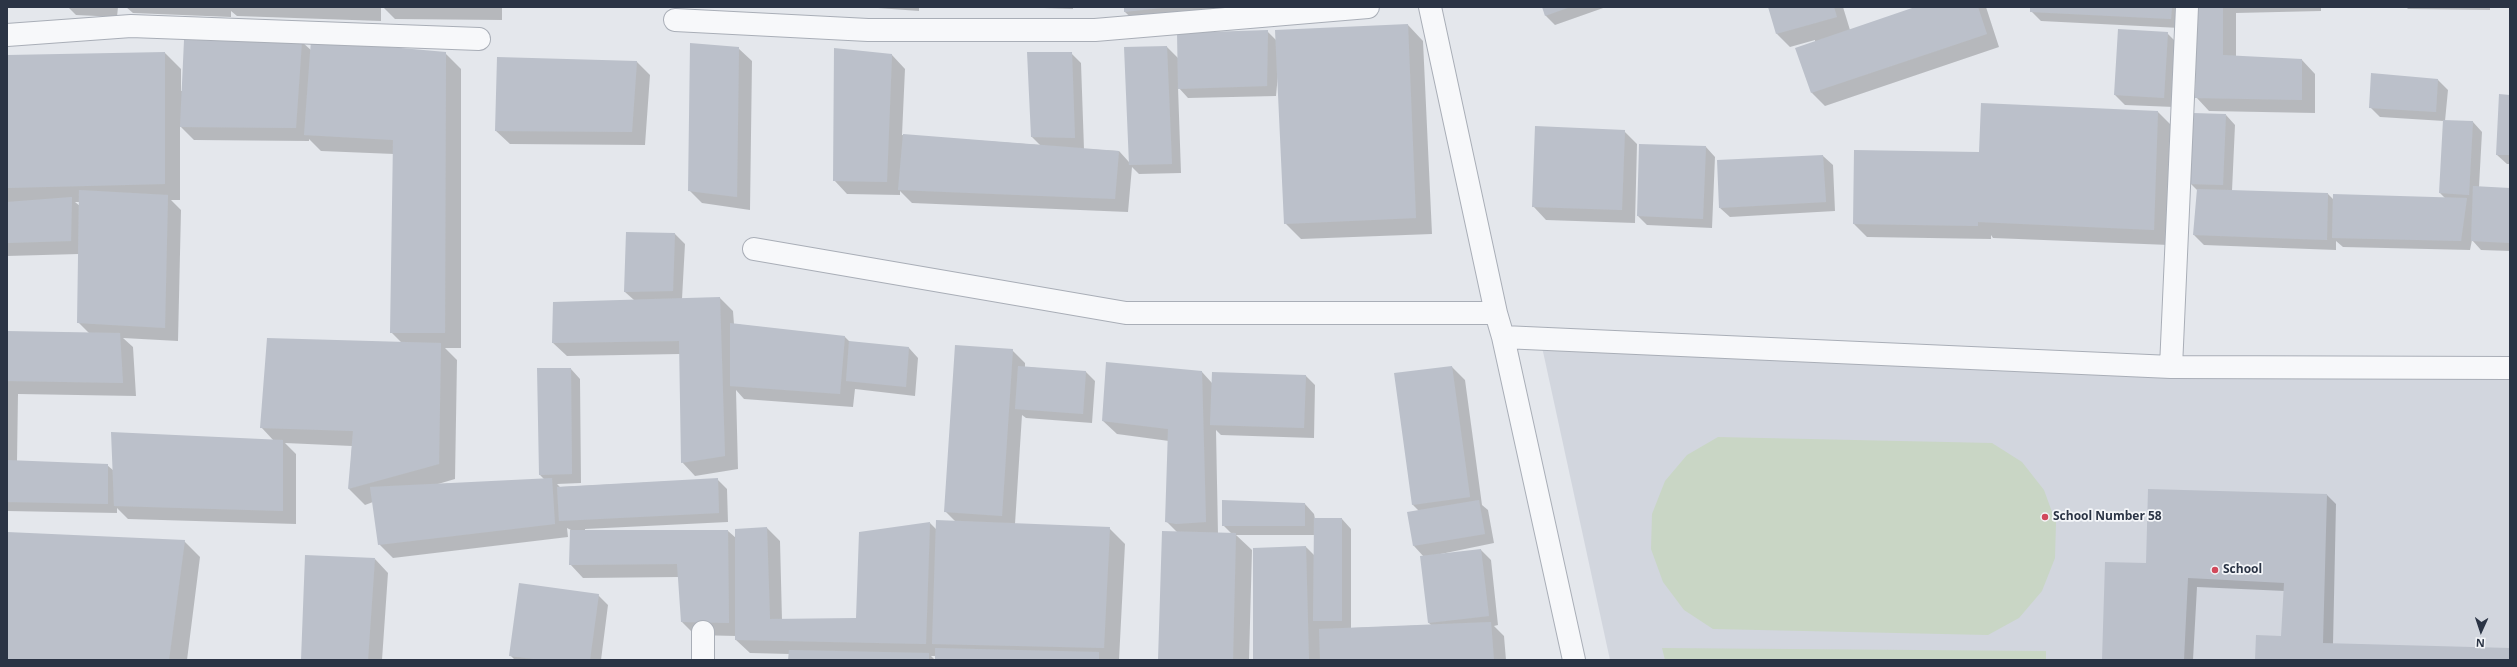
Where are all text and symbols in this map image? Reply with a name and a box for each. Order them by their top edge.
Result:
place label: School Number 58 [2053,510,2162,524]
marker: School Number 58 [2040,512,2050,522]
place label: School [2223,563,2262,577]
marker: School [2210,565,2220,575]
north arrow [2461,611,2501,651]
text: N [2475,636,2485,651]

